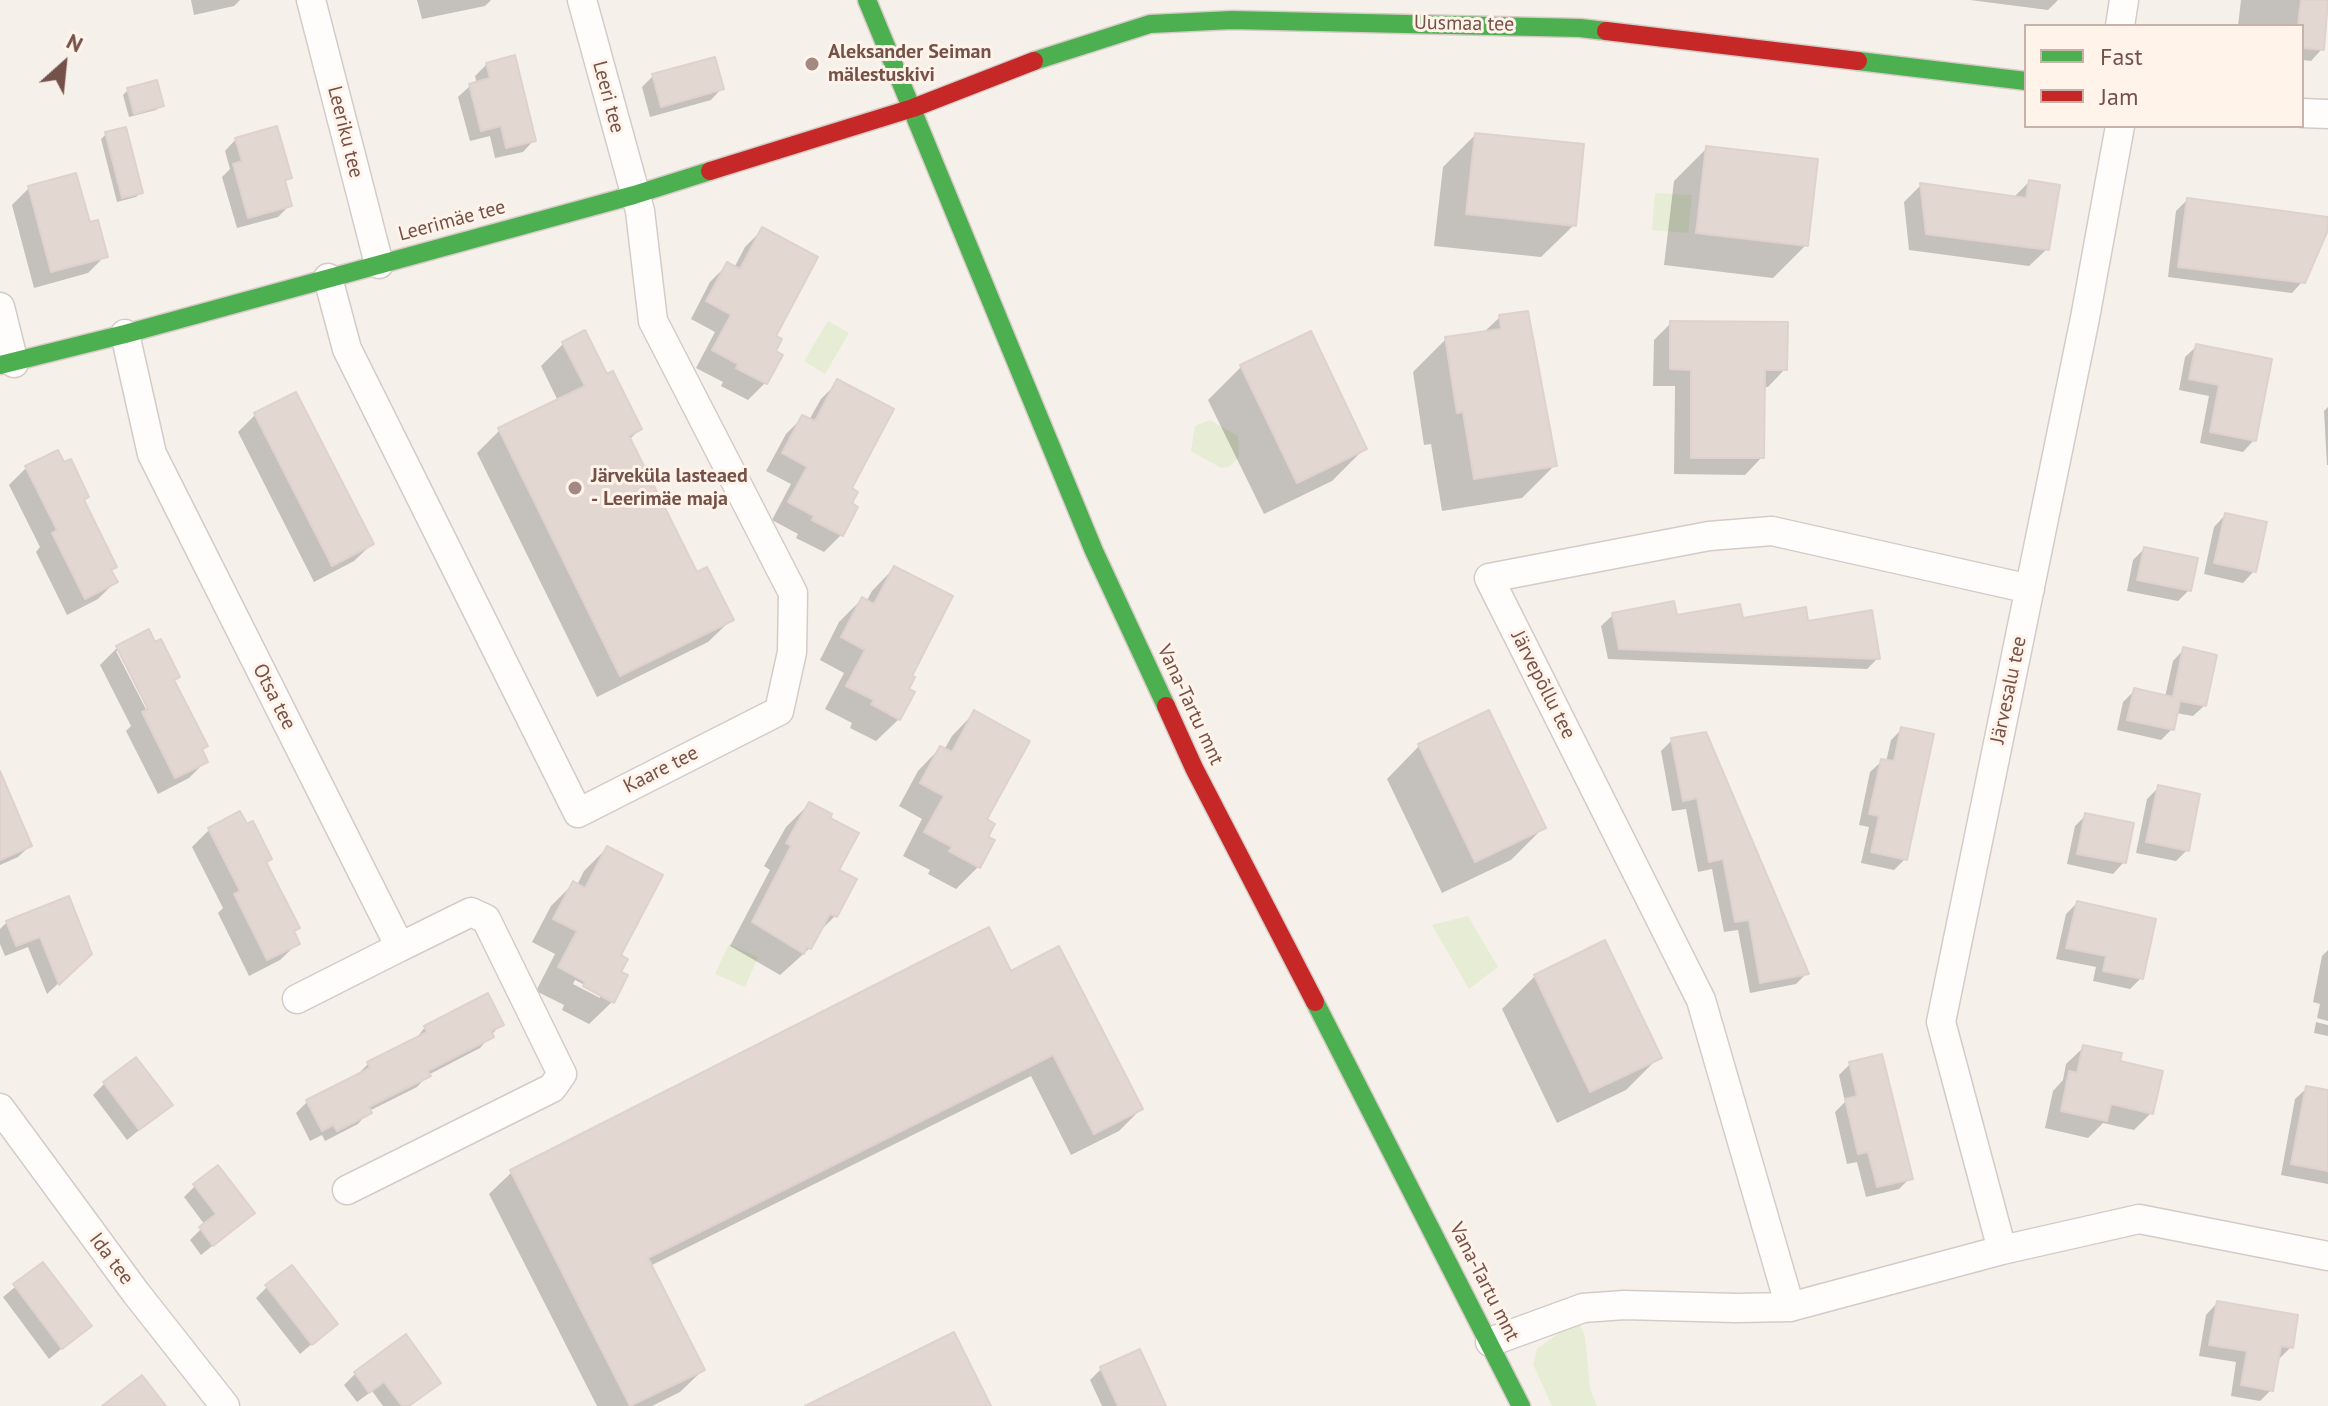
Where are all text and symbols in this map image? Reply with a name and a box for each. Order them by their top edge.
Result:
street label: Uusmaa tee [1414,11,1514,37]
north arrow [24,24,104,104]
legend [2024,24,2304,128]
text: N [62,27,88,58]
place label: Aleksander Seiman mälestuskivi [828,40,991,87]
text: Fast [2100,41,2143,72]
marker: Aleksander Seiman mälestuskivi [803,55,821,73]
street label: Leeri tee [587,58,629,136]
text: Jam [2100,81,2138,112]
street label: Leeriku tee [322,84,368,180]
street label: Leerimäe tee [396,195,508,247]
place label: Järveküla lasteaed - Leerimäe maja [591,464,748,511]
marker: Järveküla lasteaed - Leerimäe maja [566,479,584,497]
street label: Järvepõllu tee [1505,627,1581,743]
street label: Järvesalu tee [1986,634,2032,746]
street label: Vana-Tartu mnt [1152,641,1228,769]
street label: Otsa tee [247,660,301,734]
street label: Kaare tee [620,741,702,799]
street label: Vana-Tartu mnt [1444,1219,1524,1345]
street label: Ida tee [84,1228,138,1290]

